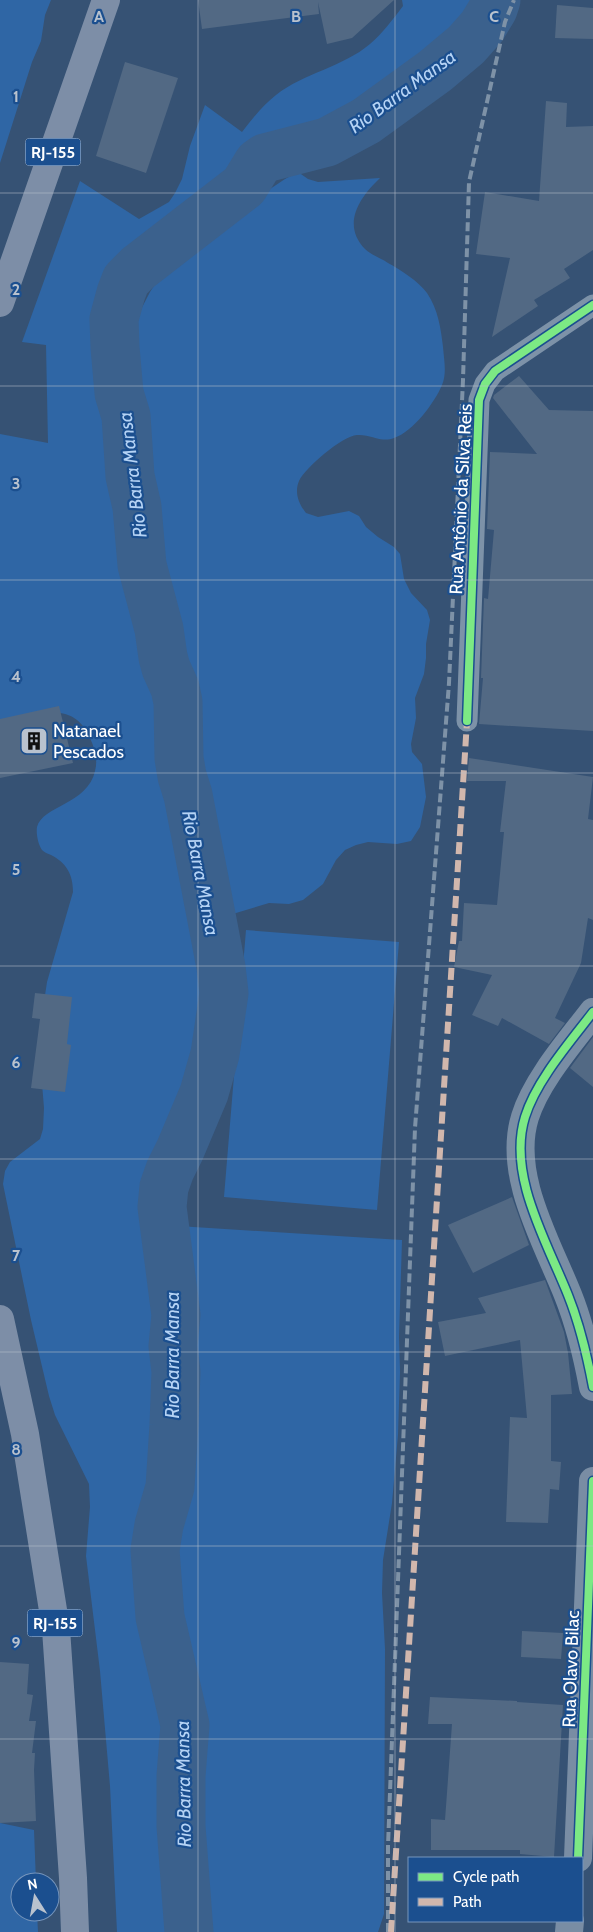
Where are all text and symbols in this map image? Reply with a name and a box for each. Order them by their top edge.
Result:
text: A [94,7,104,26]
text: B [291,7,301,26]
text: C [489,7,499,26]
water label: Rio Barra Mansa [344,45,460,138]
text: 1 [13,87,19,106]
road number: RJ-155 [26,138,80,166]
text: 2 [12,280,20,299]
street label: Rua Antônio da Silva Reis [445,403,477,595]
water label: Rio Barra Mansa [113,411,152,539]
text: 3 [12,474,20,493]
text: 4 [11,667,21,686]
place label: Natanael Pescados [53,720,124,763]
building icon: Natanael Pescados [19,726,49,756]
water label: Rio Barra Mansa [177,809,224,938]
text: 5 [12,860,20,879]
text: 6 [12,1053,21,1072]
text: 7 [12,1246,21,1265]
water label: Rio Barra Mansa [161,1292,184,1418]
text: 8 [11,1440,21,1459]
road number: RJ-155 [28,1610,82,1636]
street label: Rua Olavo Bilac [558,1610,584,1728]
text: 9 [12,1633,21,1652]
water label: Rio Barra Mansa [171,1720,196,1848]
legend [408,1857,583,1922]
text: Cycle path [453,1868,519,1886]
north arrow [10,1872,60,1922]
text: N [26,1874,39,1894]
text: Path [453,1893,482,1911]

